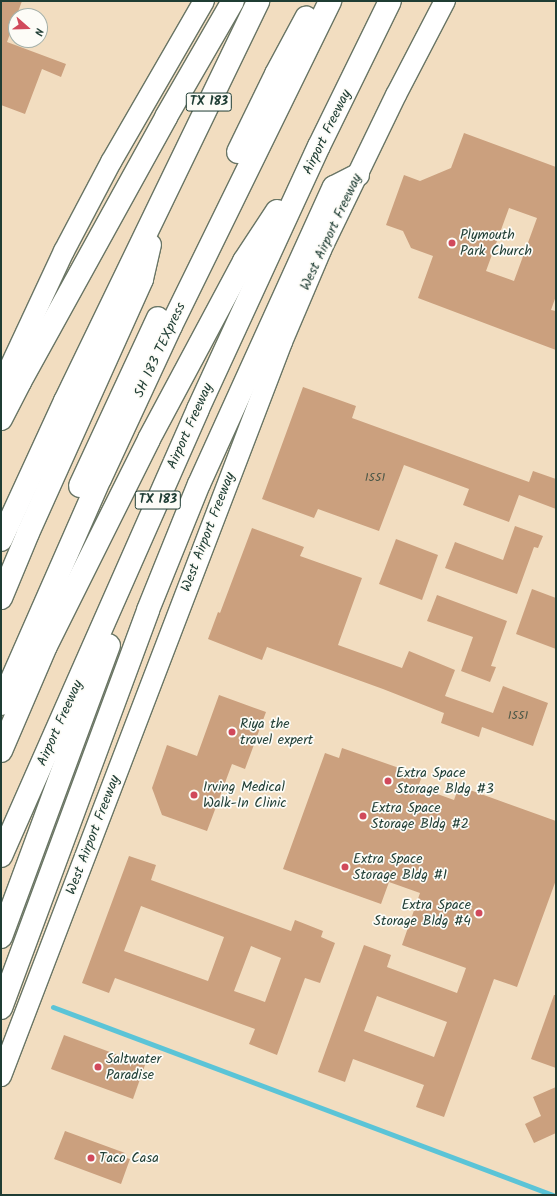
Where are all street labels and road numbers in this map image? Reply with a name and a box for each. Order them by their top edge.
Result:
street label: Airport Freeway [299,87,355,177]
road number: TX 183 [185,91,233,113]
street label: West Airport Freeway [297,171,365,293]
street label: SH 183 TEXpress [131,300,189,400]
street label: Airport Freeway [164,380,216,472]
street label: West Airport Freeway [177,470,239,594]
road number: TX 183 [134,489,182,511]
street label: Airport Freeway [34,677,86,769]
street label: West Airport Freeway [62,773,124,897]

